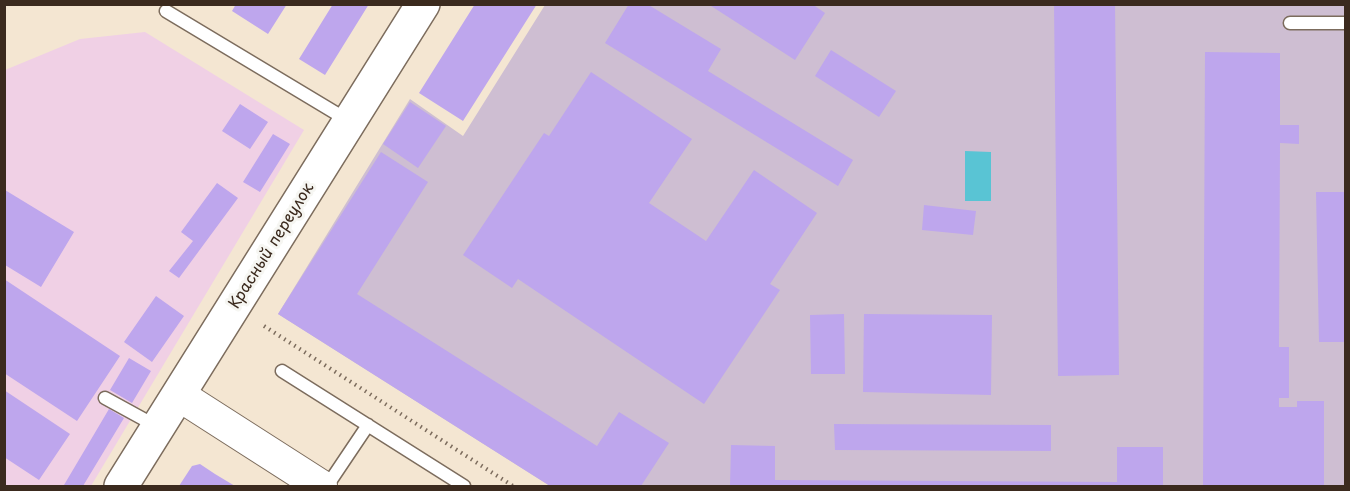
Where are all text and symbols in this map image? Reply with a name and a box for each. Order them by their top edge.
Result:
street label: Красный переулок [225,180,319,312]

